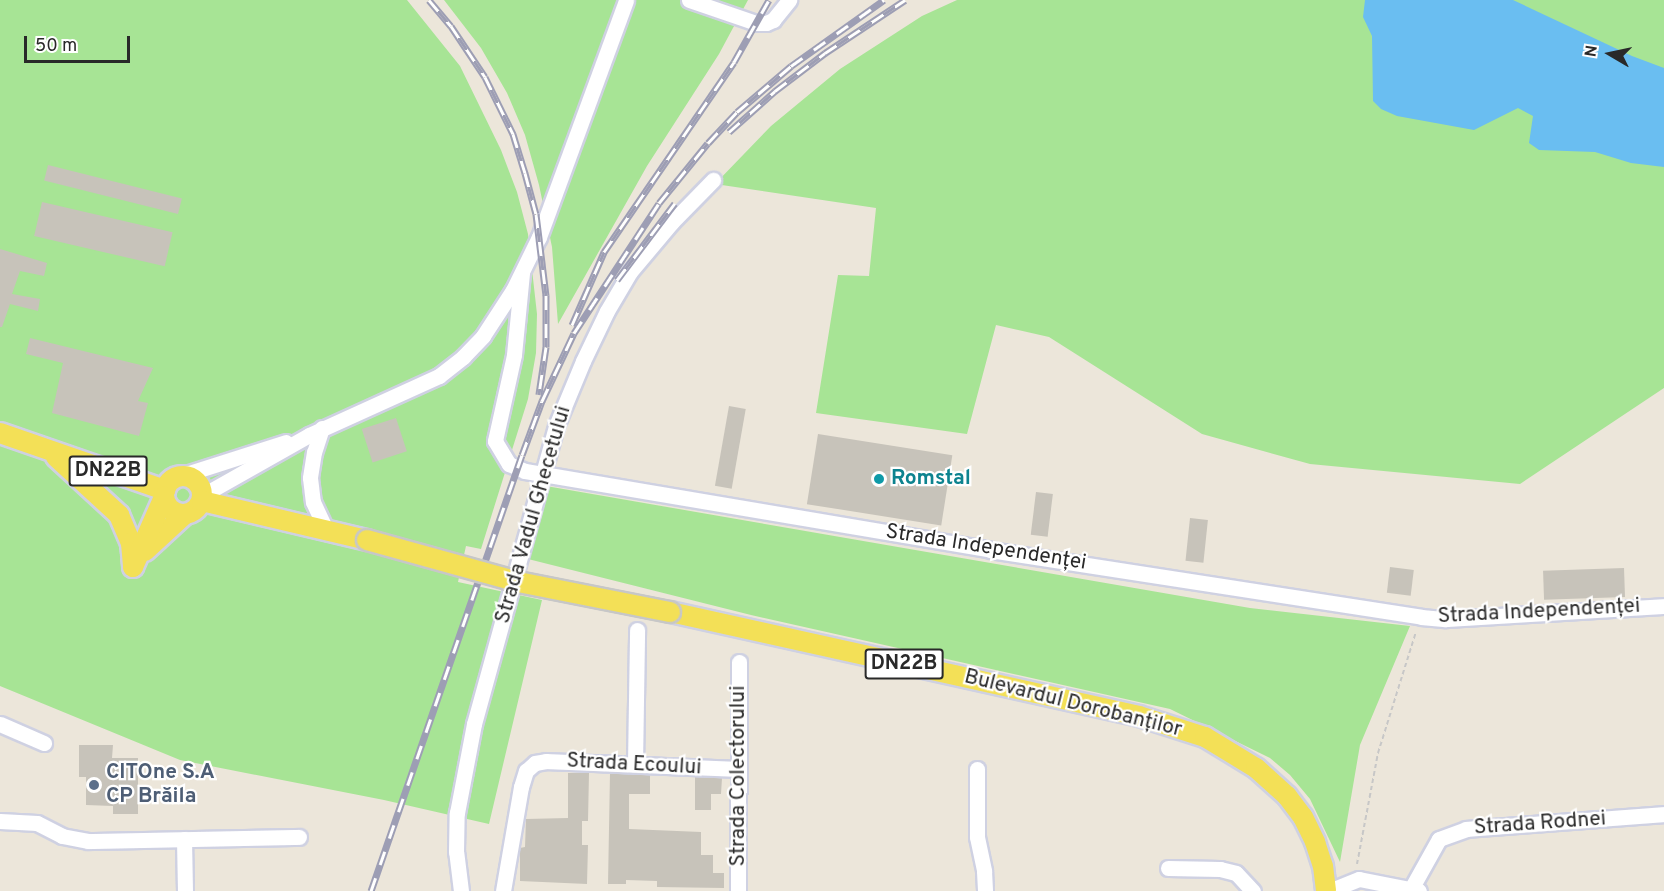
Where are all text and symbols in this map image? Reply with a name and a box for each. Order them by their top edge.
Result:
scale bar [27,24,134,62]
north arrow [1580,24,1640,84]
text: 50 m [35,35,77,58]
text: N [1581,44,1603,58]
street label: Strada Vadul Ghecetului [491,403,577,627]
road number: DN22B [68,454,148,488]
place label: Romstal [891,466,971,492]
marker: Romstal [872,472,886,486]
street label: Strada Independenței [884,520,1088,576]
street label: Strada Independenței [1437,594,1641,630]
road number: DN22B [864,647,944,681]
street label: Bulevardul Dorobanților [962,665,1184,743]
street label: Strada Colectorului [726,685,752,867]
street label: Strada Ecoului [566,749,702,781]
place label: CITOne S.A CP Brăila [106,760,215,810]
marker: CITOne S.A CP Brăila [87,778,101,792]
street label: Strada Rodnei [1473,807,1607,841]

